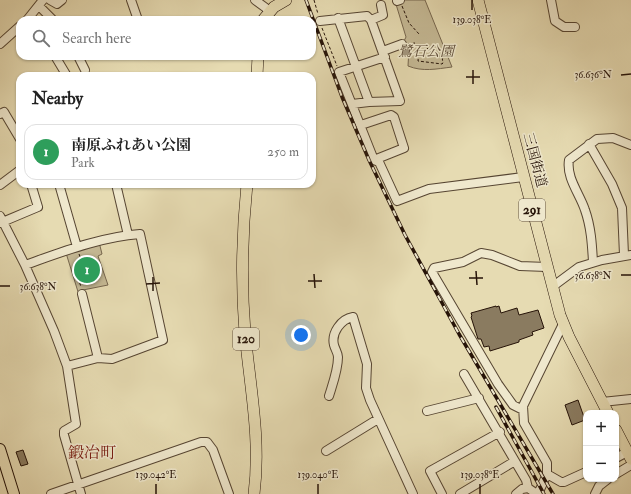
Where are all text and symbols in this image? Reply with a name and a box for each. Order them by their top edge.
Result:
text: 139.038°E [453,14,491,26]
search box [16,16,316,60]
icon: search [30,27,52,49]
text: Search here [62,29,131,48]
park label: 鷺石公園 [398,43,456,60]
text: 36.636°N [574,69,612,81]
text: Nearby [32,88,83,109]
street label: 三国街道 [520,131,550,189]
text: 南原ふれあい公園 [71,136,191,155]
text: 1 [44,144,48,160]
text: 250 m [267,144,299,160]
text: Park [71,155,95,171]
road number: 291 [519,199,545,221]
pin: 1 [74,255,100,285]
text: 36.638°N [575,270,611,282]
text: 36.638°N [20,281,56,293]
your location [291,325,311,345]
road number: 120 [233,328,259,350]
map controls [583,410,619,482]
button: + [583,410,619,446]
district label: 鍛冶町 [68,443,116,463]
button: − [583,446,619,482]
text: 139.042°E [136,469,176,481]
text: 139.040°E [298,469,338,481]
text: 139.038°E [461,469,499,481]

